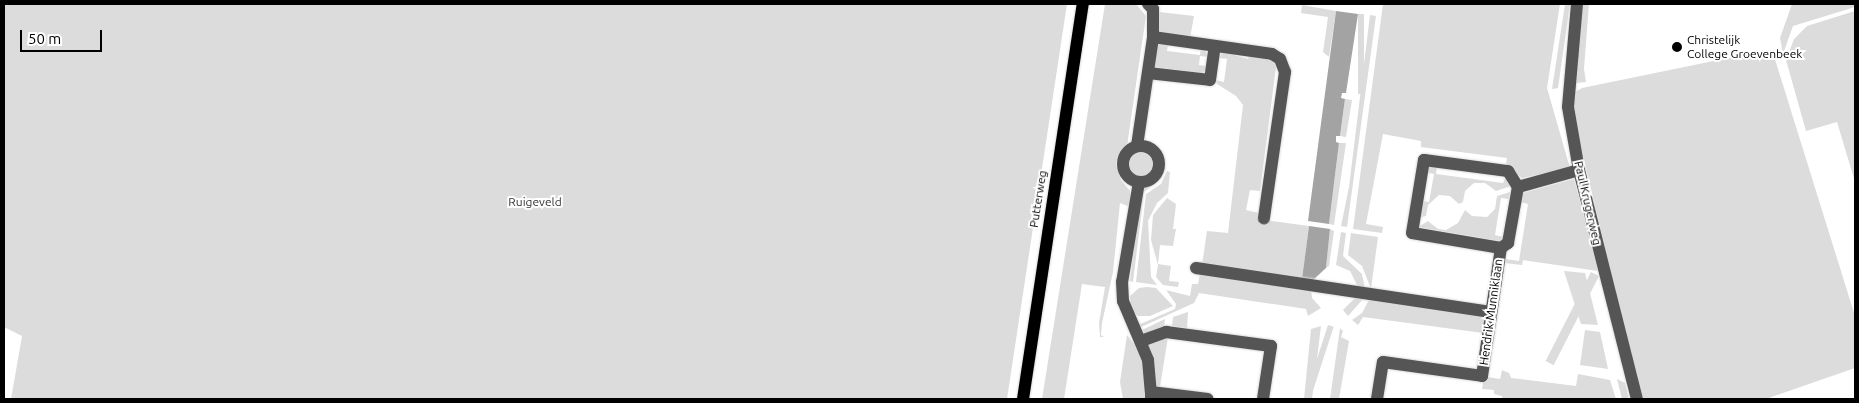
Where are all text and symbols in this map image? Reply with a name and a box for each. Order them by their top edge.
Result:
scale bar [22,20,105,52]
text: 50 m [28,30,61,47]
place label: Christelijk College Groevenbeek [1687,33,1802,61]
marker: Christelijk College Groevenbeek [1671,41,1683,53]
street label: Paul Krugerweg [1571,160,1605,246]
street label: Putterweg [1026,169,1050,229]
park label: Ruigeveld [508,195,562,209]
street label: Hendrik Munniklaan [1476,258,1506,366]

